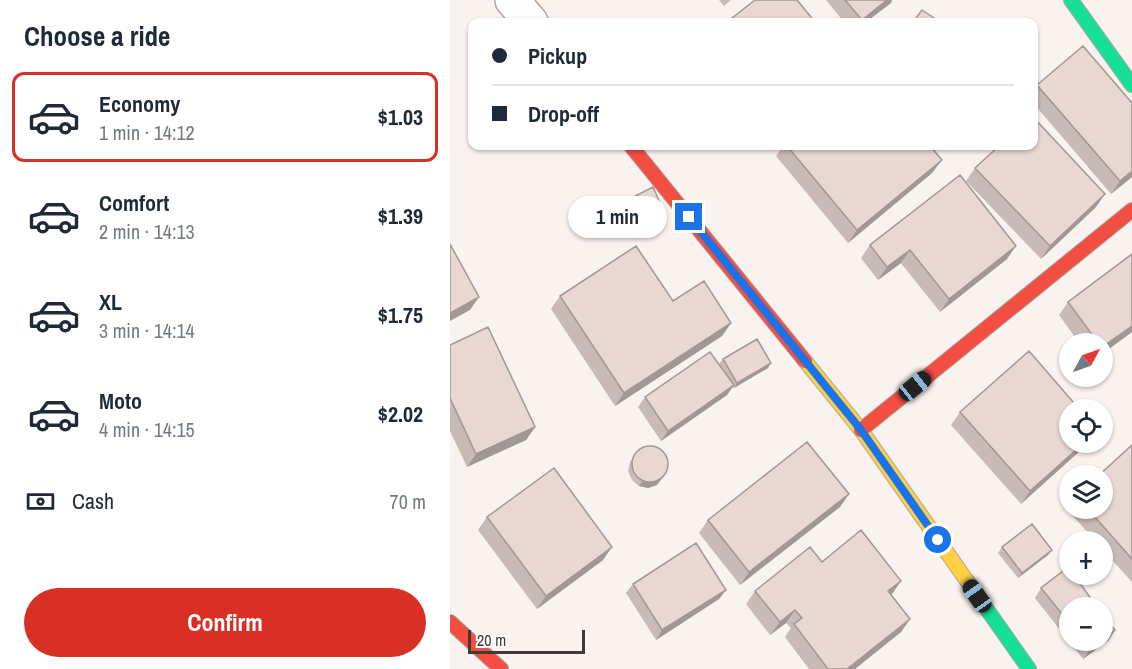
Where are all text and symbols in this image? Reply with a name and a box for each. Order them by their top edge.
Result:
text: Choose a ride [24,18,170,54]
text: Pickup [528,41,587,71]
text: Economy [99,89,180,119]
icon: car [27,90,81,144]
text: Drop-off [528,99,599,129]
text: $1.03 [378,102,423,132]
text: 1 min · 14:12 [99,119,195,146]
text: Comfort [99,188,169,218]
icon: car [27,189,81,243]
callout: 1 min [569,196,668,238]
text: $1.39 [378,201,423,231]
text: 1 min [596,203,639,230]
route end [675,203,702,230]
text: 2 min · 14:13 [99,218,195,245]
text: XL [99,287,122,317]
icon: car [27,288,81,342]
text: $1.75 [378,300,423,330]
text: 3 min · 14:14 [99,317,195,344]
north arrow [1059,333,1113,387]
map controls [1059,333,1113,651]
car [895,368,935,404]
text: Moto [99,386,142,416]
icon: car [27,387,81,441]
text: $2.02 [378,399,423,429]
button: locate [1059,399,1113,453]
text: 4 min · 14:15 [99,416,195,443]
button: layers [1059,465,1113,519]
icon: cash [24,485,57,518]
text: Cash [72,486,114,516]
text: 70 m [390,488,426,515]
route start [924,526,951,553]
button: + [1059,531,1113,585]
car [959,576,995,616]
button: Confirm [24,588,426,657]
button: − [1059,597,1113,651]
scale bar [468,627,585,654]
text: 20 m [477,629,506,651]

